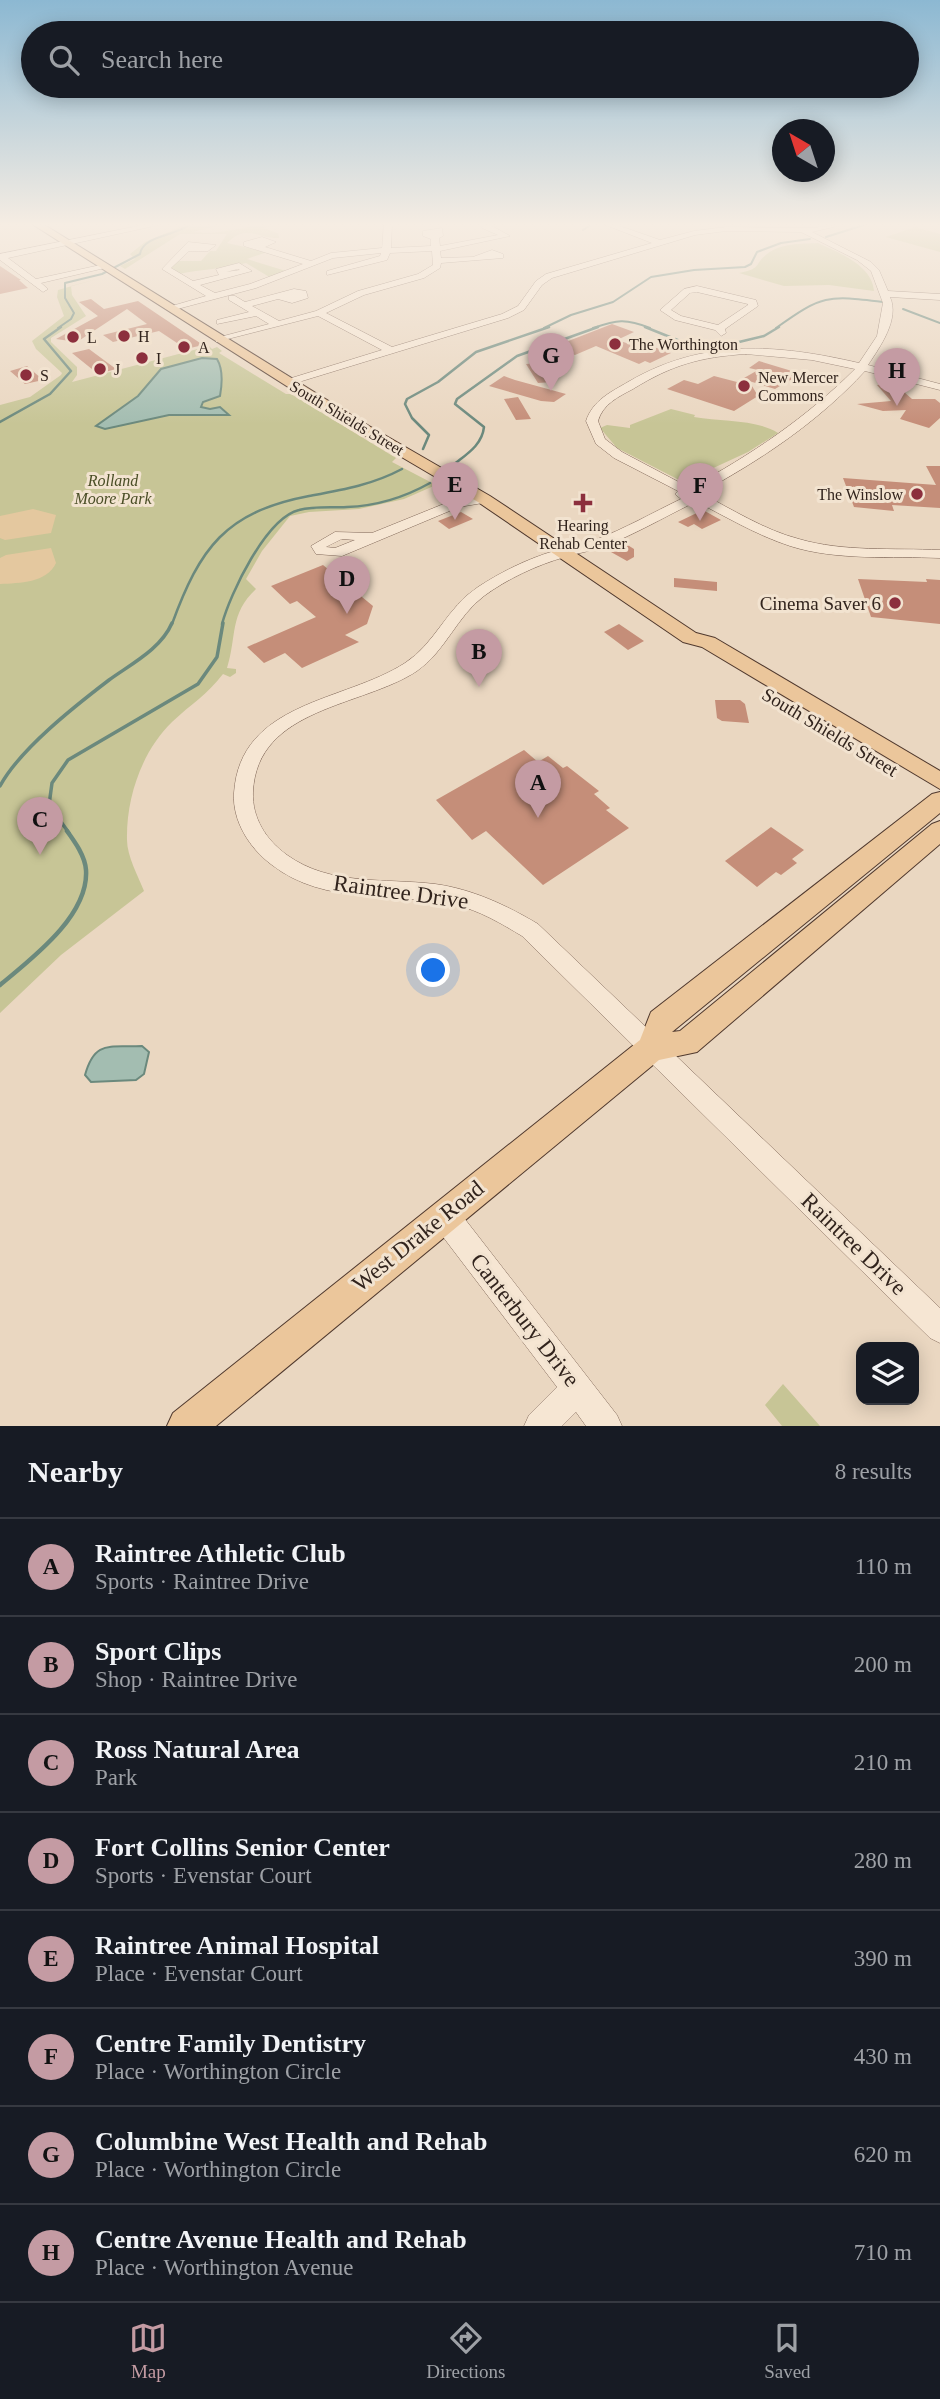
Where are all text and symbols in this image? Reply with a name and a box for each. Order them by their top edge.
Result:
search box [21,21,919,98]
icon: search [45,41,83,79]
text: Search here [101,45,223,74]
north arrow [772,119,835,182]
marker: H [116,328,132,344]
place label: H [138,328,150,345]
marker: L [65,329,81,345]
place label: L [87,329,97,346]
pin: G [528,333,574,391]
marker: The Worthington [607,336,623,352]
place label: The Worthington [629,336,738,354]
marker: A [176,339,192,355]
place label: A [198,339,210,356]
pin: H [874,348,920,406]
marker: I [134,350,150,366]
place label: I [156,350,161,367]
marker: J [92,361,108,377]
place label: J [114,361,120,378]
marker: S [18,367,34,383]
place label: S [40,367,49,384]
place label: New Mercer Commons [758,369,839,404]
street label: South Shields Street [287,377,407,459]
marker: New Mercer Commons [736,378,752,394]
pin: E [432,462,478,520]
pin: F [677,463,723,521]
park label: Rolland Moore Park [73,472,152,507]
place label: The Winslow [817,486,903,503]
marker: The Winslow [909,486,925,502]
marker: Hearing Rehab Center [573,493,593,513]
place label: Hearing Rehab Center [539,517,627,552]
pin: D [324,556,370,614]
place label: Cinema Saver 6 [760,593,881,614]
marker: Cinema Saver 6 [887,595,903,611]
pin: B [456,629,502,687]
street label: South Shields Street [759,683,902,781]
pin: A [515,760,561,818]
pin: C [17,797,63,855]
street label: Raintree Drive [332,870,470,914]
your location [416,953,450,987]
street label: West Drake Road [347,1175,489,1297]
street label: Raintree Drive [796,1188,912,1300]
street label: Canterbury Drive [465,1249,585,1391]
map controls [856,1342,919,1405]
button: layers [856,1342,919,1405]
text: Nearby [28,1455,123,1488]
text: 8 results [835,1459,912,1484]
text: Raintree Athletic Club [95,1539,346,1568]
text: A [43,1554,59,1579]
text: 110 m [855,1554,912,1579]
text: Sports · Raintree Drive [95,1569,309,1594]
text: Sport Clips [95,1637,221,1666]
text: B [43,1652,59,1677]
text: 200 m [854,1652,912,1677]
text: Shop · Raintree Drive [95,1667,297,1692]
text: Ross Natural Area [95,1735,300,1764]
text: C [43,1750,59,1775]
text: 210 m [854,1750,912,1775]
text: Park [95,1765,137,1790]
text: Fort Collins Senior Center [95,1833,390,1862]
text: D [43,1848,59,1873]
text: 280 m [854,1848,912,1873]
text: Sports · Evenstar Court [95,1863,312,1888]
text: Raintree Animal Hospital [95,1931,379,1960]
text: E [43,1946,59,1971]
text: 390 m [854,1946,912,1971]
text: Place · Evenstar Court [95,1961,303,1986]
text: Centre Family Dentistry [95,2029,366,2058]
text: F [44,2044,58,2069]
text: 430 m [854,2044,912,2069]
text: Place · Worthington Circle [95,2059,341,2084]
text: Columbine West Health and Rehab [95,2127,487,2156]
text: G [42,2142,60,2167]
text: 620 m [854,2142,912,2167]
text: Place · Worthington Circle [95,2157,341,2182]
text: Centre Avenue Health and Rehab [95,2225,467,2254]
text: H [42,2240,60,2265]
text: 710 m [854,2240,912,2265]
text: Place · Worthington Avenue [95,2255,354,2280]
tab: Map [129,2319,167,2383]
tab: Directions [426,2319,505,2383]
tab: Saved [764,2319,811,2383]

